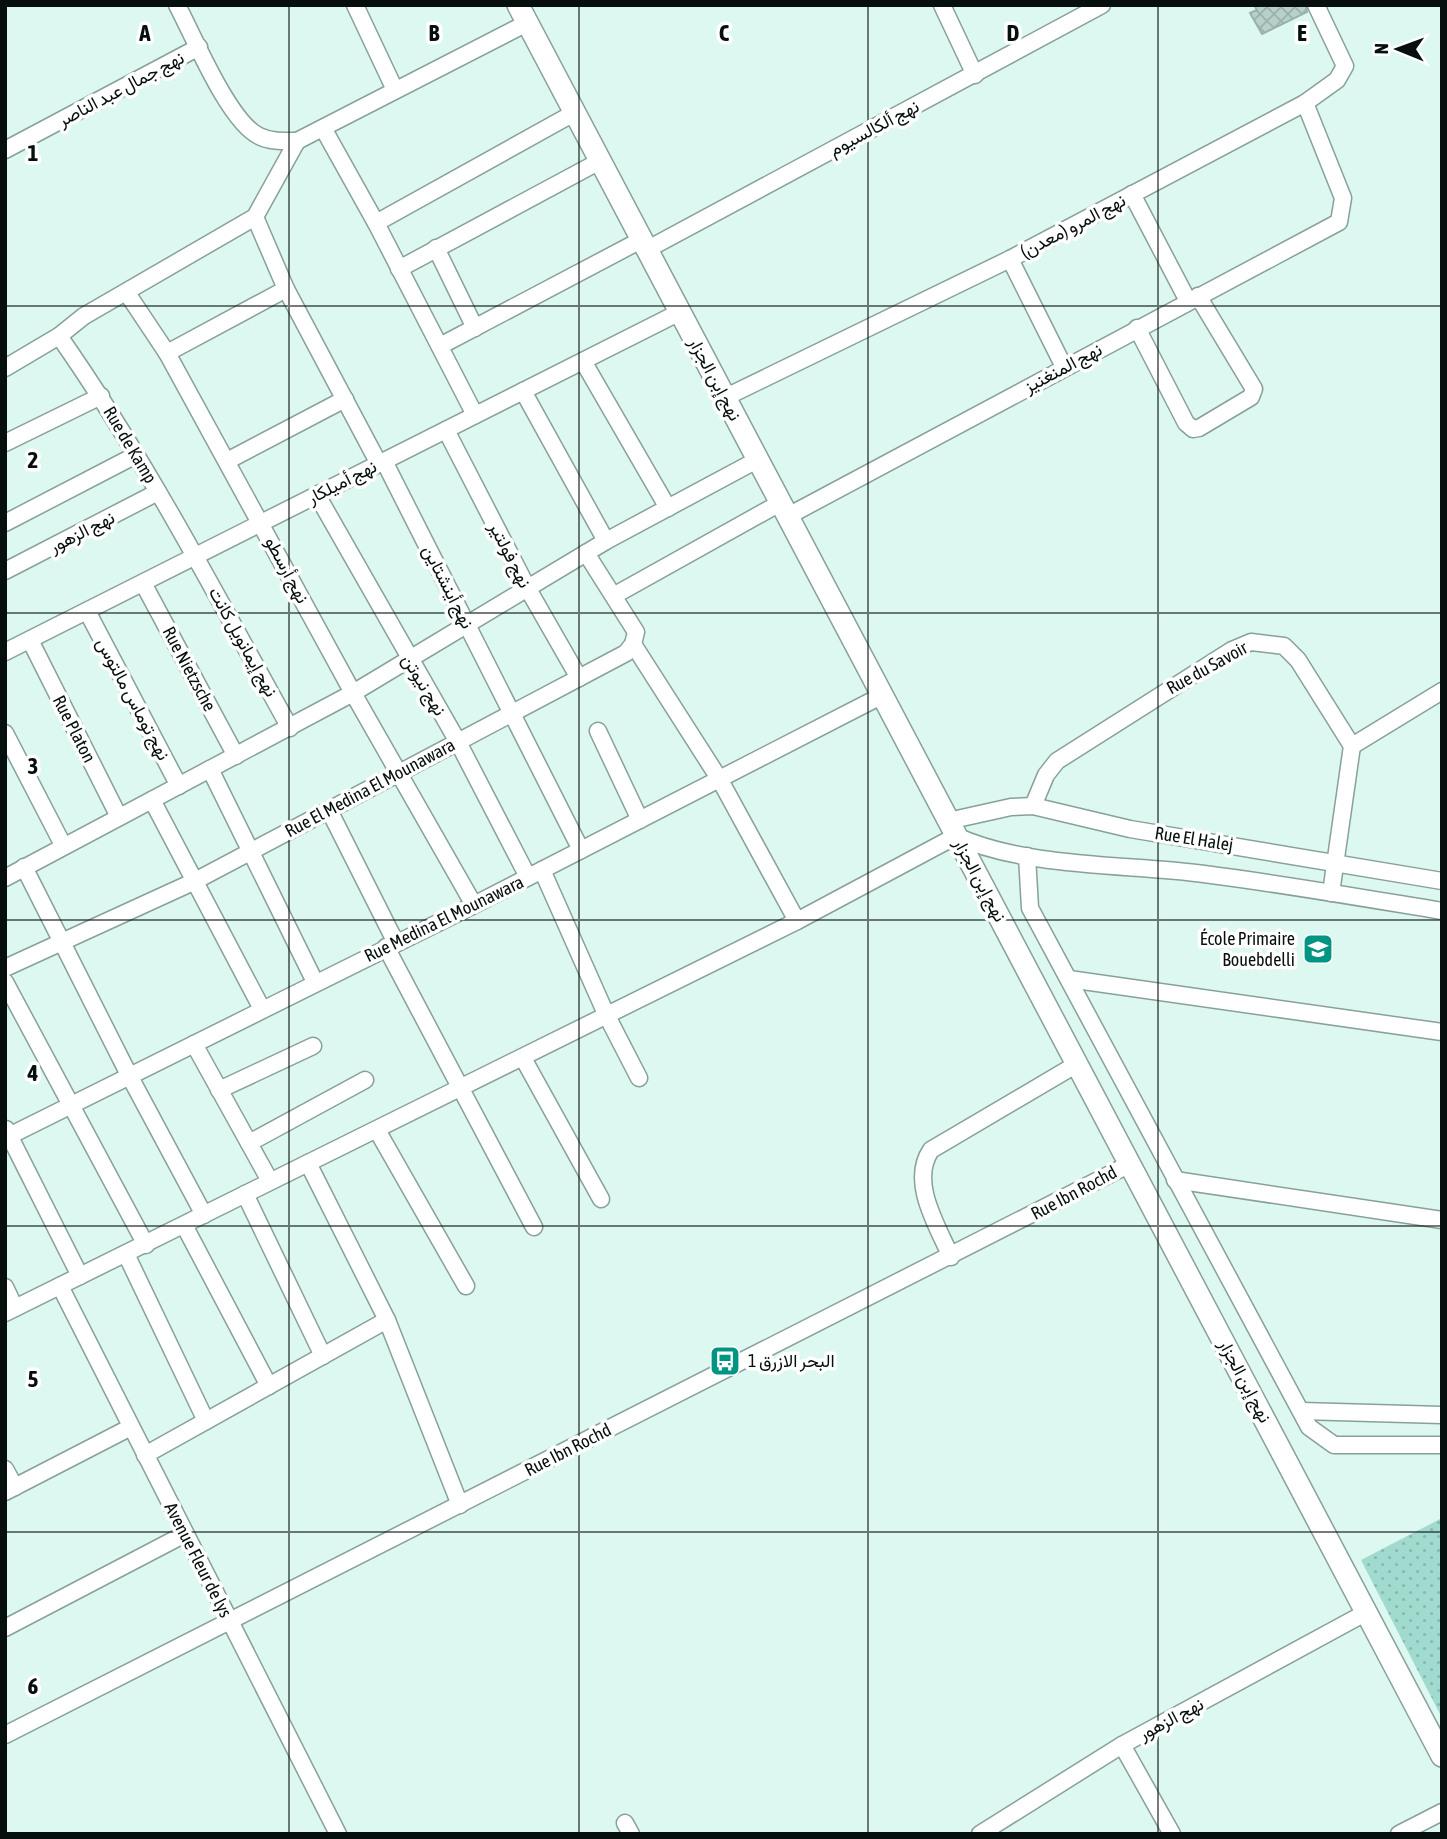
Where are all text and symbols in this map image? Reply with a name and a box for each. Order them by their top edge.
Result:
north arrow [1363,14,1433,84]
text: A [138,20,151,46]
text: B [429,20,440,46]
text: C [719,20,730,46]
text: D [1007,20,1020,46]
text: E [1297,20,1307,46]
text: N [1370,43,1392,55]
street label: نهج جمال عبد الناصر [53,46,188,133]
street label: نهج ألكالسيوم [825,95,923,162]
text: 1 [28,140,39,166]
street label: نهج المرو (معدن) [1017,189,1130,264]
street label: نهج إبن الجزار [682,333,746,425]
street label: نهج المنغنيز [1019,338,1106,399]
street label: Rue de Kamp [99,403,162,487]
text: 2 [28,447,38,473]
street label: نهج أميلكار [303,455,381,510]
street label: نهج الزهور [45,506,119,559]
street label: نهج فولتير [483,518,536,592]
street label: نهج أرسطو [259,533,314,608]
street label: نهج أينشتاين [417,542,478,633]
street label: نهج إيمانويل كانت [203,583,282,701]
street label: Rue Nietzsche [158,623,221,715]
street label: نهج توماس مالتوس [91,634,175,765]
street label: Rue du Savoir [1163,636,1251,698]
street label: نهج نيوتن [396,650,451,720]
street label: Rue Platon [49,692,100,766]
street label: Rue El Medina El Mounawara [281,734,458,841]
text: 3 [28,753,38,779]
street label: Rue El Halej [1153,822,1235,855]
street label: نهج إبن الجزار [947,834,1011,926]
street label: Rue Medina El Mounawara [361,871,527,966]
place label: École Primaire Bouebdelli [1200,928,1295,970]
school or university icon: École Primaire Bouebdelli [1301,932,1335,966]
text: 4 [27,1060,39,1086]
street label: Rue Ibn Rochd [1027,1161,1120,1224]
street label: نهج إبن الجزار [1212,1335,1276,1427]
bus stop icon: 1 البحر الازرق [708,1344,742,1378]
place label: 1 البحر الازرق [748,1350,835,1372]
text: 5 [28,1366,39,1392]
street label: Rue Ibn Rochd [521,1419,614,1480]
street label: Avenue Fleur de lys [160,1499,236,1621]
text: 6 [28,1673,39,1699]
street label: نهج الزهور [1134,1693,1208,1747]

